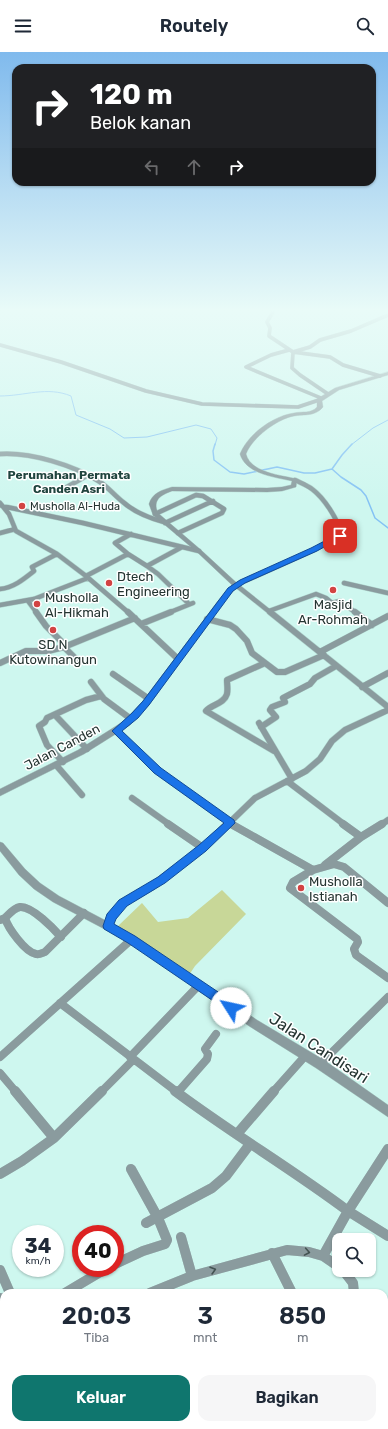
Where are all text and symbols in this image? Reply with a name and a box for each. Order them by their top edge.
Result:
icon: menu [12,15,34,37]
text: Routely [160,15,228,37]
icon: search [354,15,376,37]
text: 120 m [90,78,173,111]
icon: right [24,80,76,132]
text: Belok kanan [90,112,191,134]
icon: left [141,156,163,178]
icon: ahead [183,156,205,178]
icon: right [225,156,247,178]
district label: Perumahan Permata Canden Asri [8,468,130,496]
place label: Musholla Al-Huda [30,500,120,513]
marker: Musholla Al-Huda [17,501,27,511]
pin [323,519,357,553]
icon: arrive [329,525,351,547]
place label: Dtech Engineering [117,569,190,600]
marker: Dtech Engineering [104,578,114,588]
marker: Masjid Ar-Rohmah [328,585,338,595]
place label: Musholla Al-Hikmah [45,590,109,620]
place label: Masjid Ar-Rohmah [298,597,368,627]
marker: Musholla Al-Hikmah [32,599,42,609]
marker: SD N Kutowinangun [48,625,58,635]
place label: SD N Kutowinangun [9,637,97,668]
street label: Jalan Canden [22,721,102,773]
place label: Musholla Istianah [309,874,363,904]
marker: Musholla Istianah [296,883,306,893]
position arrow [210,987,252,1029]
street label: Jalan Candisari [266,1009,372,1087]
speed limit sign: 40 [72,1225,124,1277]
map controls [332,1233,376,1277]
button: search [332,1233,376,1277]
text: 34 [25,1234,51,1258]
one-way arrow [304,1247,310,1256]
text: km/h [26,1255,50,1267]
one-way arrow [209,1266,216,1275]
text: 20:03 [62,1302,131,1330]
text: 3 [197,1302,213,1330]
text: 850 [279,1302,326,1330]
text: Tiba [84,1330,109,1345]
text: mnt [193,1330,217,1345]
text: m [297,1330,308,1345]
button: Keluar [12,1375,190,1421]
button: Bagikan [198,1375,376,1421]

